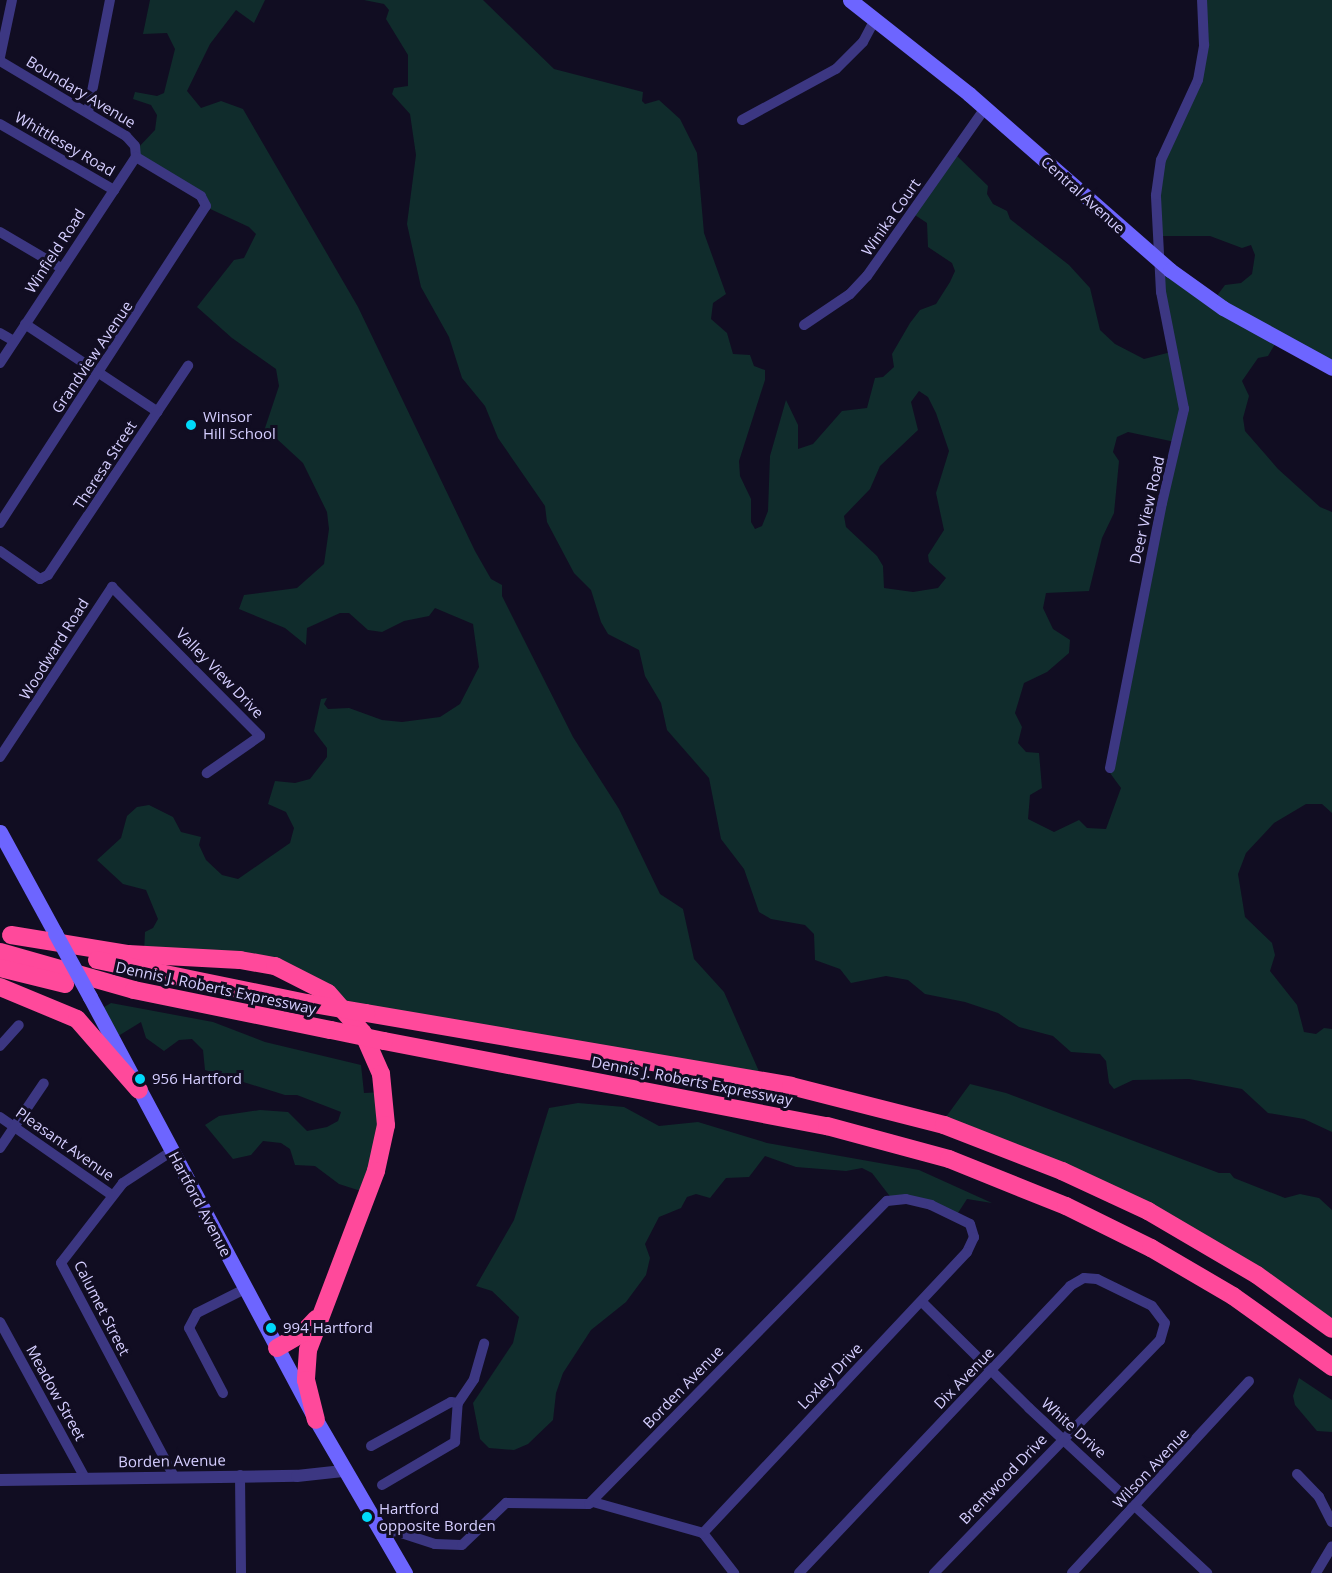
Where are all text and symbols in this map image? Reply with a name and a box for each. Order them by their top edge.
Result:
street label: Boundary Avenue [23,52,139,132]
street label: Whittlesey Road [12,108,118,180]
street label: Central Avenue [1037,153,1129,237]
street label: Winika Court [858,175,924,259]
street label: Winfield Road [21,206,89,296]
street label: Grandview Avenue [48,298,136,416]
place label: Winsor Hill School [203,407,276,442]
street label: Theresa Street [70,417,140,513]
marker: Winsor Hill School [184,418,198,432]
street label: Deer View Road [1126,454,1168,566]
street label: Woodward Road [16,595,92,703]
street label: Valley View Drive [173,624,267,722]
street label: Dennis J. Roberts Expressway [114,958,318,1018]
street label: Dennis J. Roberts Expressway [590,1053,794,1109]
place label: 956 Hartford [152,1070,242,1088]
marker: 956 Hartford [133,1072,147,1086]
street label: Pleasant Avenue [12,1103,118,1185]
street label: Hartford Avenue [165,1148,235,1260]
street label: Calumet Street [70,1257,134,1359]
place label: 994 Hartford [283,1319,373,1337]
marker: 994 Hartford [264,1321,278,1335]
street label: Loxley Drive [794,1339,866,1413]
street label: Meadow Street [22,1342,90,1444]
street label: Borden Avenue [639,1342,727,1432]
street label: Dix Avenue [930,1343,998,1413]
street label: White Drive [1038,1394,1110,1462]
street label: Wilson Avenue [1109,1424,1193,1512]
street label: Brentwood Drive [955,1430,1051,1528]
street label: Borden Avenue [118,1451,226,1471]
place label: Hartford opposite Borden [379,1499,496,1534]
marker: Hartford opposite Borden [360,1510,374,1524]

